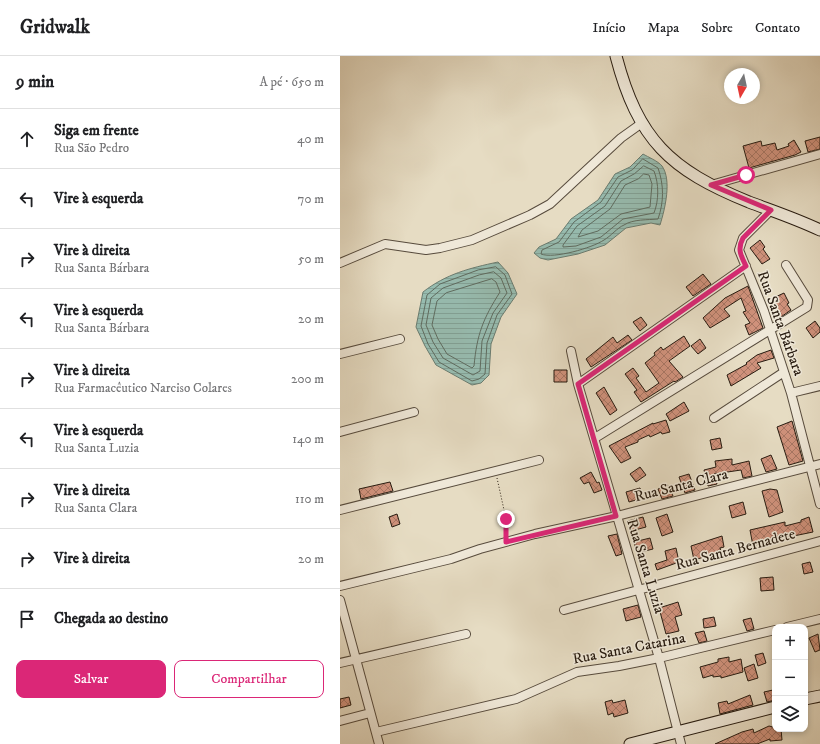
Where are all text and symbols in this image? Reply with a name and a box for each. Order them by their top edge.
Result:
text: Gridwalk [20,16,90,39]
text: Início [592,19,626,37]
text: Mapa [648,19,679,37]
text: Sobre [701,19,733,37]
text: Contato [755,19,800,37]
north arrow [724,68,760,104]
text: 9 min [16,71,54,93]
text: A pé · 650 m [260,74,324,90]
text: Siga em frente [54,121,139,140]
icon: ahead [16,128,38,150]
text: 40 m [297,131,324,147]
text: Rua São Pedro [54,140,129,156]
route start [737,166,755,184]
icon: left [16,188,38,210]
text: Vire à esquerda [54,189,143,208]
text: 70 m [298,191,324,207]
text: Vire à direita [54,241,130,260]
icon: right [16,248,38,270]
text: 50 m [298,251,324,267]
text: Rua Santa Bárbara [54,260,149,276]
street label: Rua Santa Bárbara [753,268,808,379]
text: Vire à esquerda [54,301,143,320]
icon: left [16,308,38,330]
text: 20 m [298,311,324,327]
text: Rua Santa Bárbara [54,320,149,336]
text: Vire à direita [54,361,130,380]
icon: right [16,368,38,390]
text: 200 m [291,371,324,387]
text: Rua Farmacêutico Narciso Colares [54,380,232,396]
text: Vire à esquerda [54,421,143,440]
icon: left [16,428,38,450]
text: 140 m [292,431,324,447]
text: Rua Santa Luzia [54,440,139,456]
street label: Rua Santa Clara [632,465,731,506]
text: Vire à direita [54,481,130,500]
icon: right [16,488,38,510]
text: 110 m [295,491,324,507]
text: Rua Santa Clara [54,500,137,516]
route end [497,510,515,528]
street label: Rua Santa Luzia [622,517,669,616]
street label: Rua Santa Bernadete [673,524,797,575]
icon: right [16,548,38,570]
text: Vire à direita [54,549,130,568]
text: 20 m [298,551,324,567]
icon: arrive [16,608,38,630]
text: Chegada ao destino [54,609,168,628]
map controls [772,624,808,732]
button: + [772,624,808,660]
street label: Rua Santa Catarina [571,628,688,669]
button: Salvar [16,660,166,698]
button: Compartilhar [174,660,324,698]
button: − [772,660,808,696]
button: layers [772,696,808,732]

